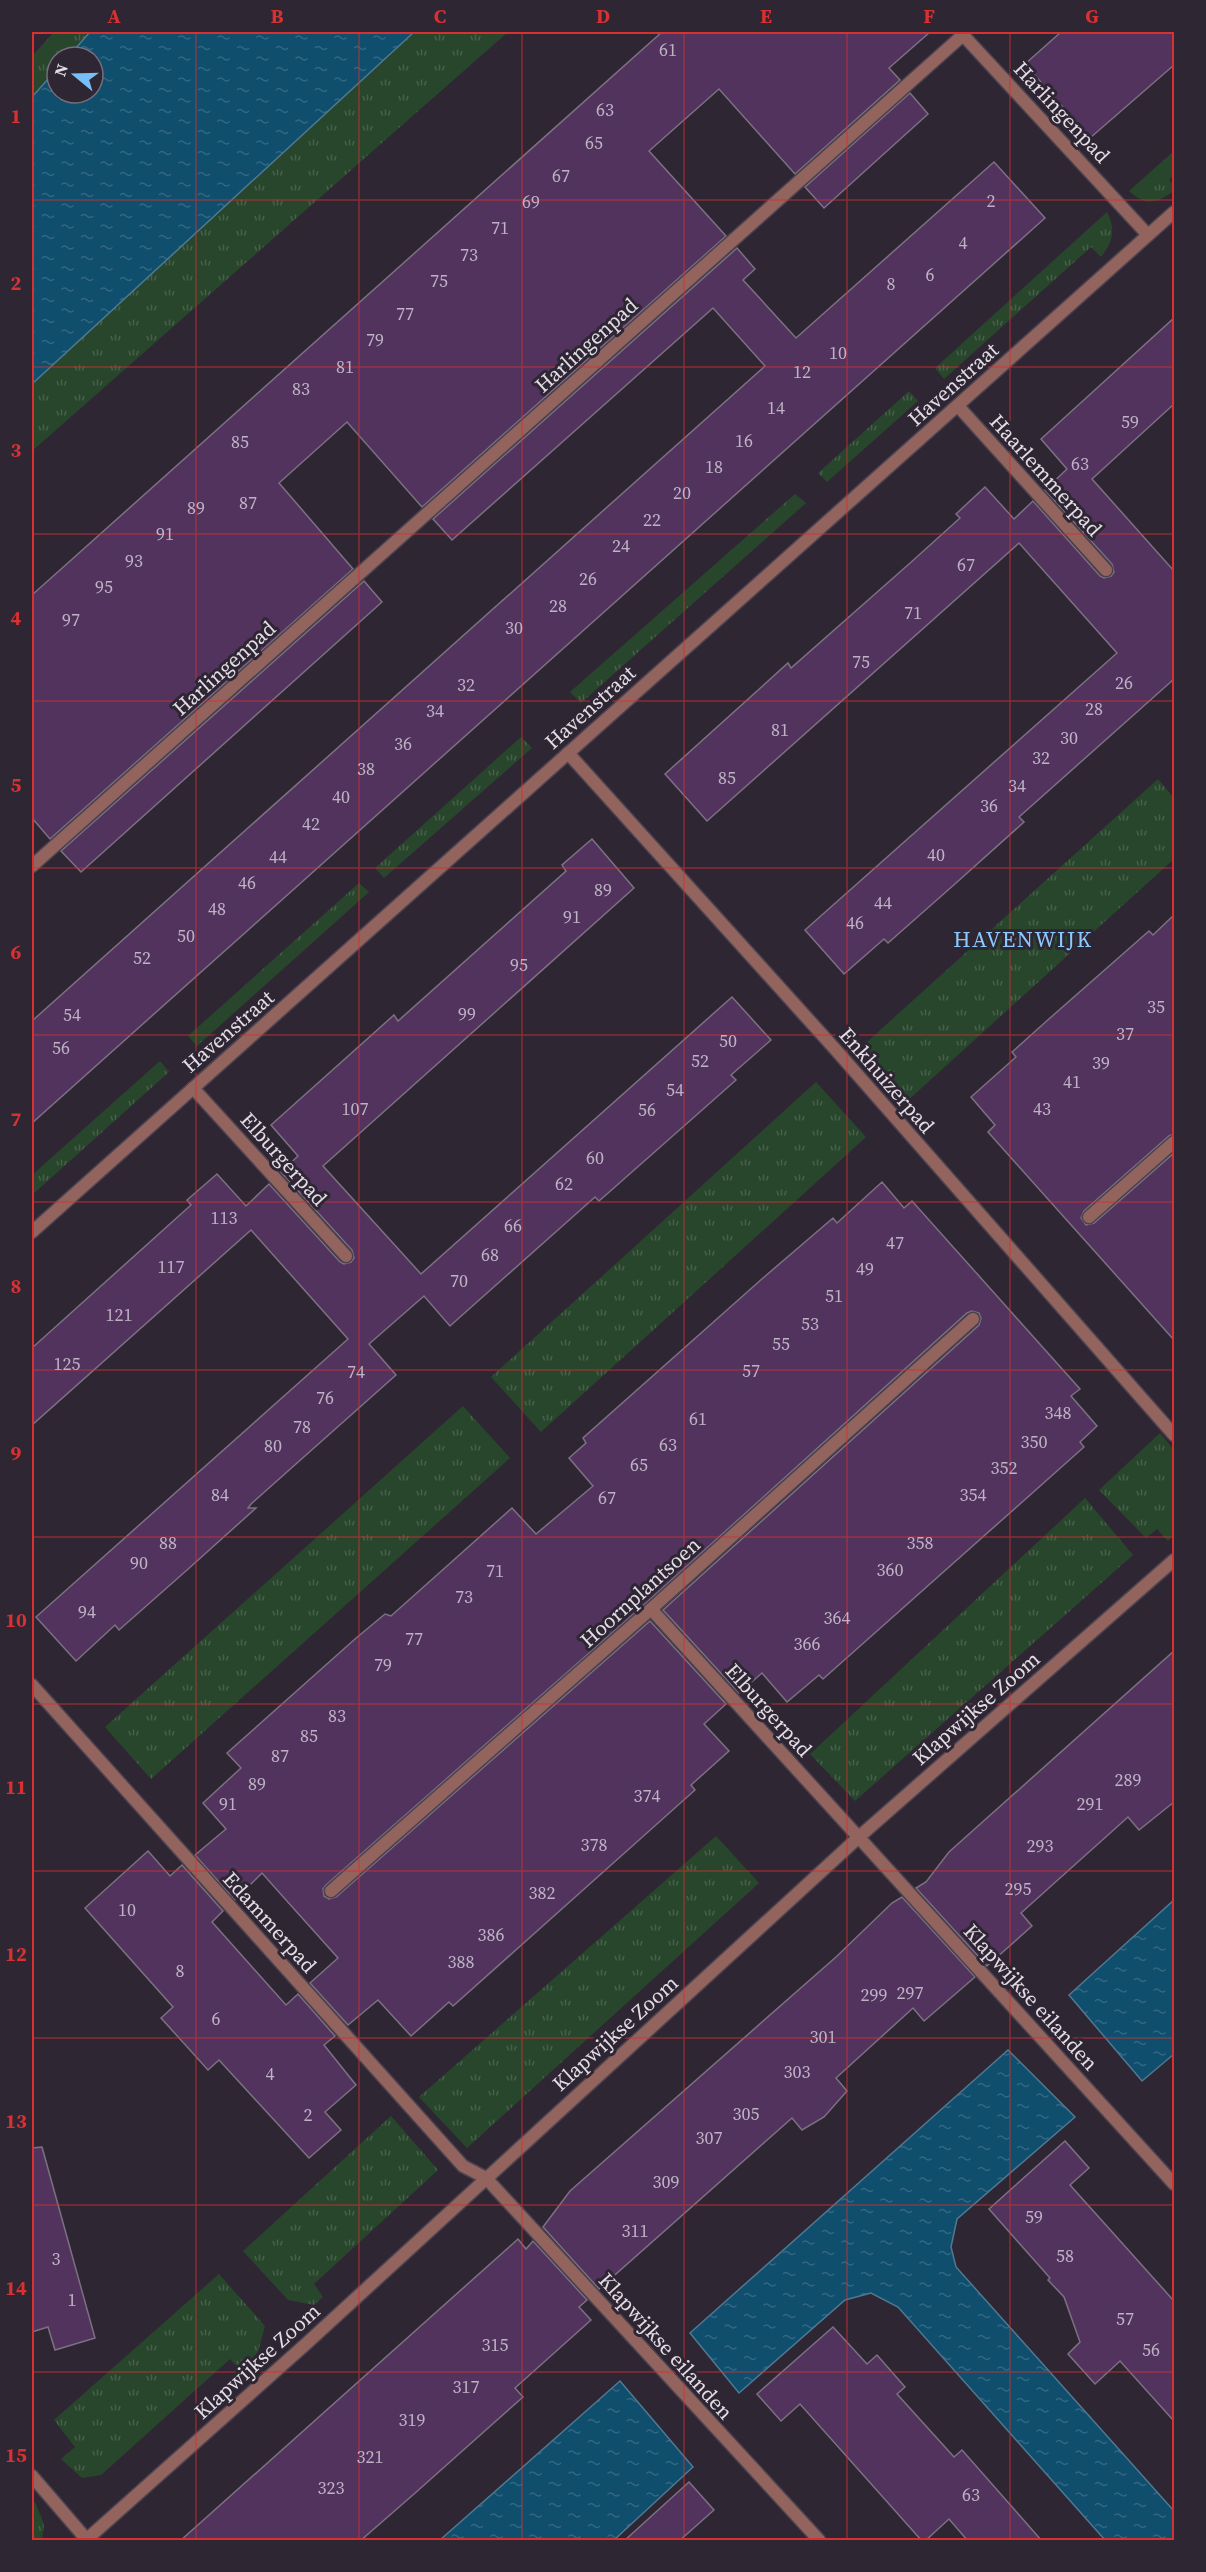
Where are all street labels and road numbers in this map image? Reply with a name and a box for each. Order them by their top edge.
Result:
street label: Harlingenpad [1007,55,1117,169]
street label: Harlingenpad [528,291,644,399]
street label: Havenstraat [901,335,1005,433]
street label: Haarlemmerpad [983,408,1109,542]
street label: Harlingenpad [166,614,282,722]
street label: Havenstraat [538,658,642,756]
street label: Havenstraat [176,983,280,1079]
street label: Enkhuizerpad [833,1021,941,1139]
street label: Elburgerpad [234,1106,334,1212]
street label: Hoornplantsoen [574,1530,707,1654]
street label: Klapwijkse Zoom [906,1644,1046,1772]
street label: Elburgerpad [719,1657,819,1763]
street label: Edammerpad [217,1865,323,1979]
street label: Klapwijkse eilanden [957,1917,1105,2077]
street label: Klapwijkse Zoom [546,1969,684,2097]
street label: Klapwijkse eilanden [592,2266,740,2426]
street label: Klapwijkse Zoom [188,2297,326,2425]

